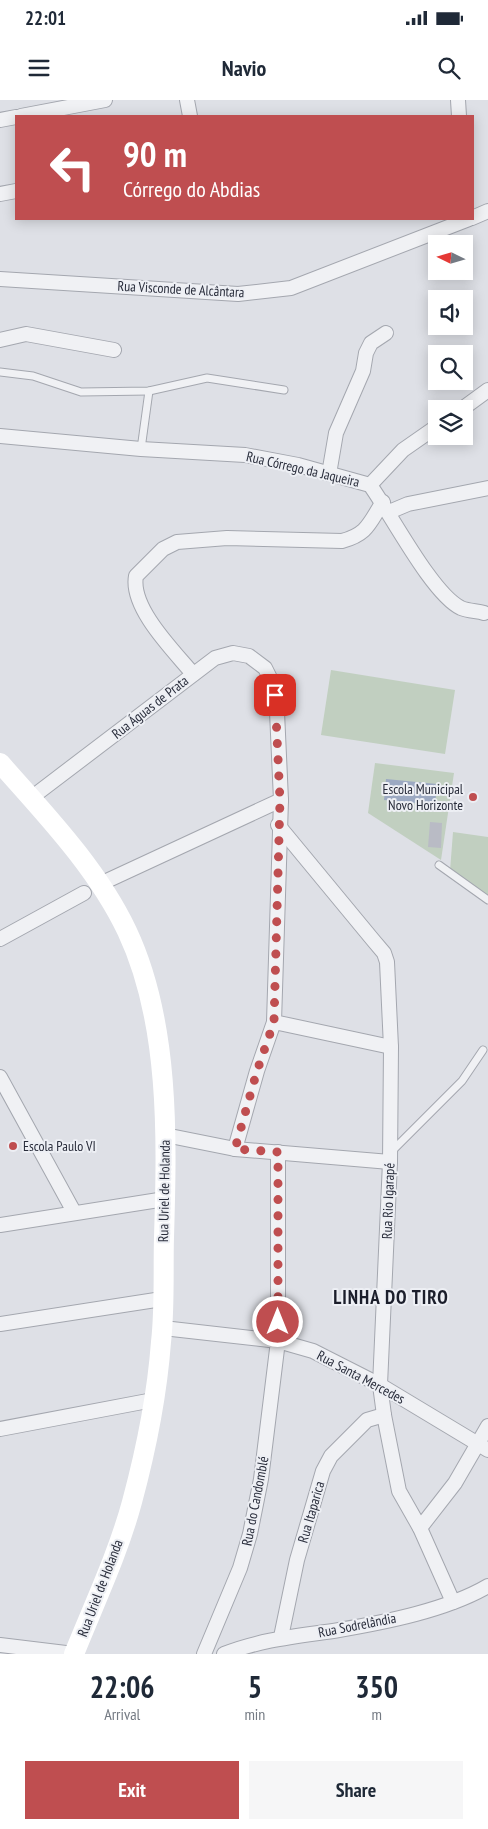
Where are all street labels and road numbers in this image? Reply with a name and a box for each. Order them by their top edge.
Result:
street label: Rua Visconde de Alcântara [117,277,245,301]
street label: Rua Córrego da Jaqueira [245,447,361,491]
street label: Rua Águas de Prata [108,671,192,743]
street label: Rua Uriel de Holanda [154,1140,174,1242]
street label: Rua Rio Igarapé [378,1162,398,1239]
street label: Rua Santa Mercedes [314,1346,408,1408]
street label: Rua do Candomblé [238,1455,273,1547]
street label: Rua Itaparica [294,1479,328,1545]
street label: Rua Uriel de Holanda [73,1537,127,1639]
street label: Rua Sodrelândia [317,1609,397,1641]

